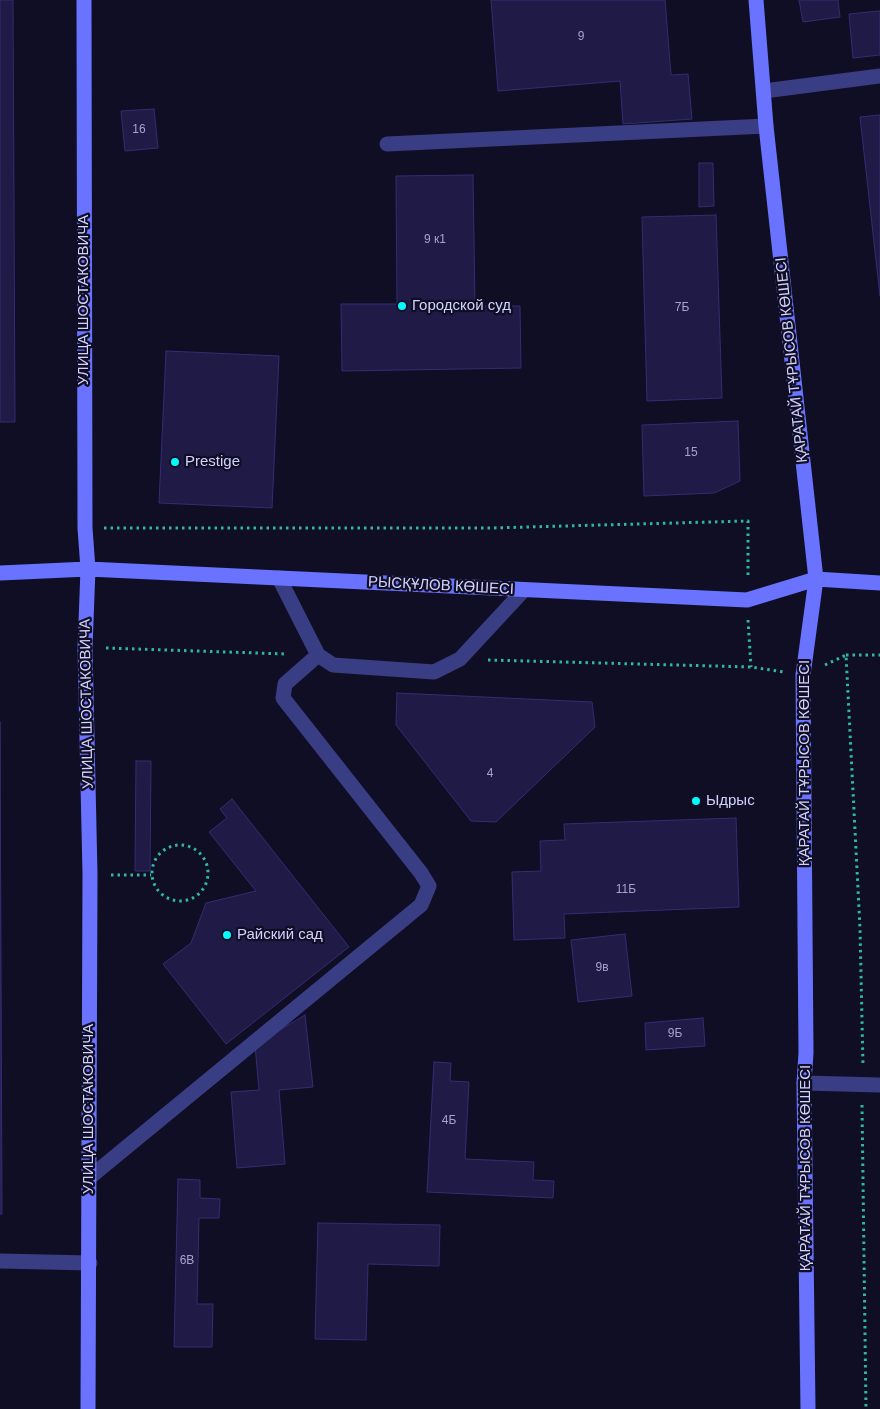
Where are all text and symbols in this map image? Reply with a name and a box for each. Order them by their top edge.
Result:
house number: 9 [578,30,584,44]
house number: 16 [132,123,146,137]
street label: УЛИЦА ШОСТАКОВИЧА [75,215,93,385]
house number: 9 к1 [424,233,446,247]
street label: ҚАРАТАЙ ТҰРЫСОВ КӨШЕСІ [772,256,812,464]
place label: Городской суд [412,297,511,315]
marker: Городской суд [396,300,408,312]
house number: 7Б [675,301,689,315]
house number: 15 [684,446,698,460]
place label: Prestige [185,453,240,471]
marker: Prestige [169,456,181,468]
street label: РЫСҚҰЛОВ КӨШЕСІ [368,573,514,599]
street label: УЛИЦА ШОСТАКОВИЧА [77,619,97,789]
street label: ҚАРАТАЙ ТҰРЫСОВ КӨШЕСІ [796,660,814,866]
house number: 4 [487,767,493,781]
place label: Ыдрыс [706,792,755,810]
marker: Ыдрыс [690,795,702,807]
house number: 11Б [616,883,636,897]
place label: Райский сад [237,926,323,944]
marker: Райский сад [221,929,233,941]
house number: 9в [595,961,609,975]
street label: УЛИЦА ШОСТАКОВИЧА [80,1024,98,1194]
house number: 9Б [668,1027,682,1041]
street label: ҚАРАТАЙ ТҰРЫСОВ КӨШЕСІ [797,1065,815,1271]
house number: 4Б [442,1114,456,1128]
house number: 6В [180,1254,194,1268]

